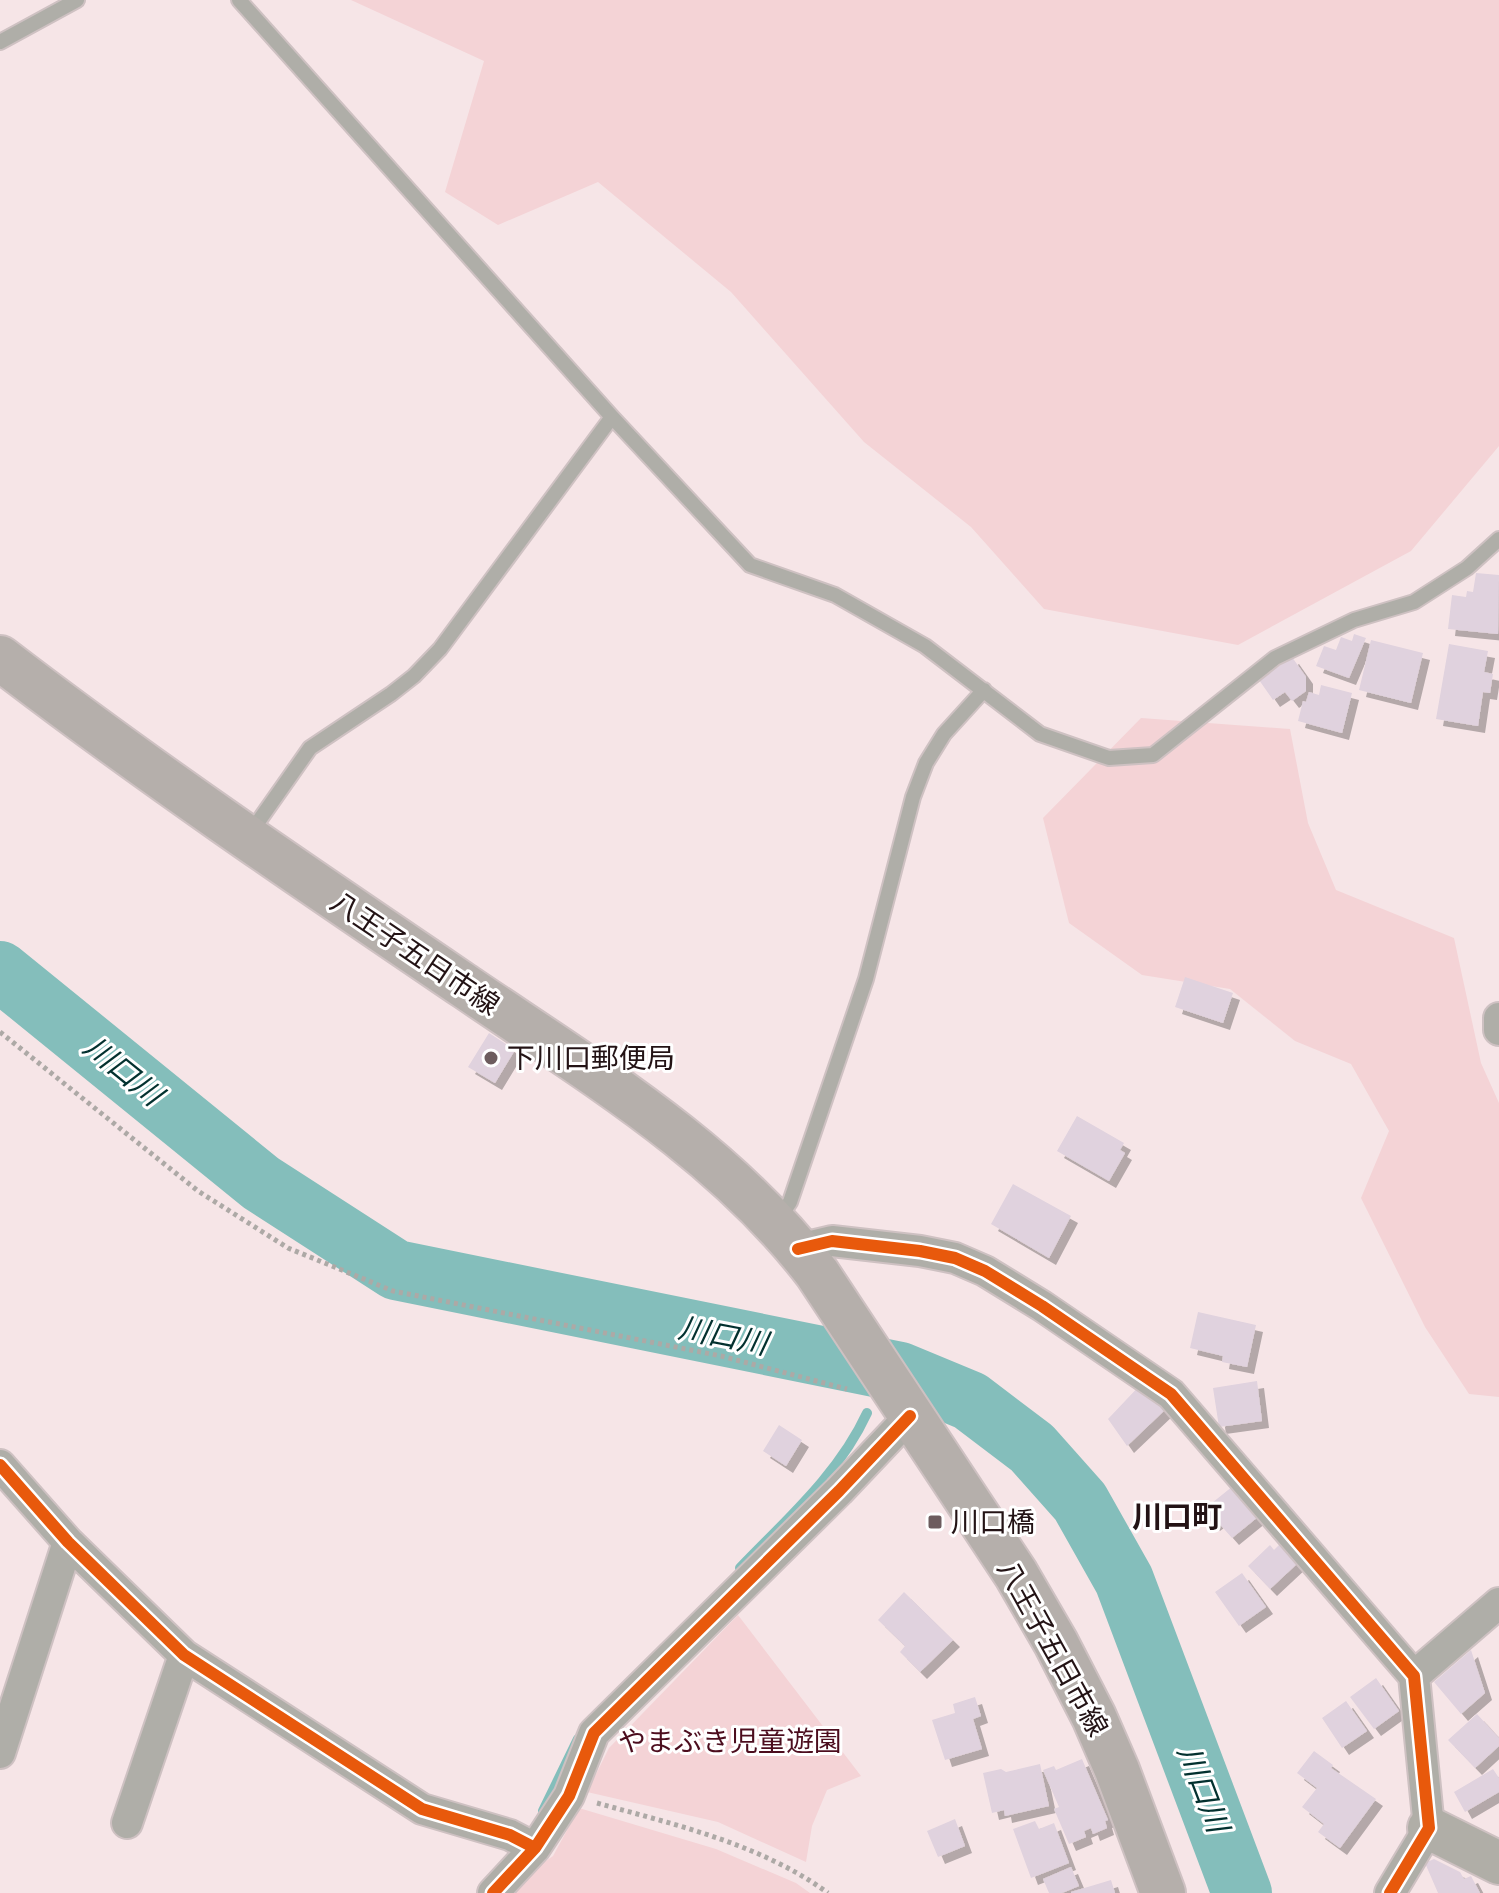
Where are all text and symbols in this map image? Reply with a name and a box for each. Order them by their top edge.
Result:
street label: 八王子五日市線 [324,884,506,1022]
water label: 川口川 [77,1028,172,1115]
place label: 下川口郵便局 [507,1041,675,1075]
marker: 下川口郵便局 [482,1049,500,1067]
water label: 川口川 [675,1309,774,1363]
district label: 川口町 [1132,1498,1222,1535]
place label: 川口橋 [951,1505,1035,1539]
marker: 川口橋 [926,1513,944,1531]
street label: 八王子五日市線 [991,1554,1115,1742]
park label: やまぶき児童遊園 [618,1724,842,1758]
water label: 川口川 [1170,1740,1238,1840]

